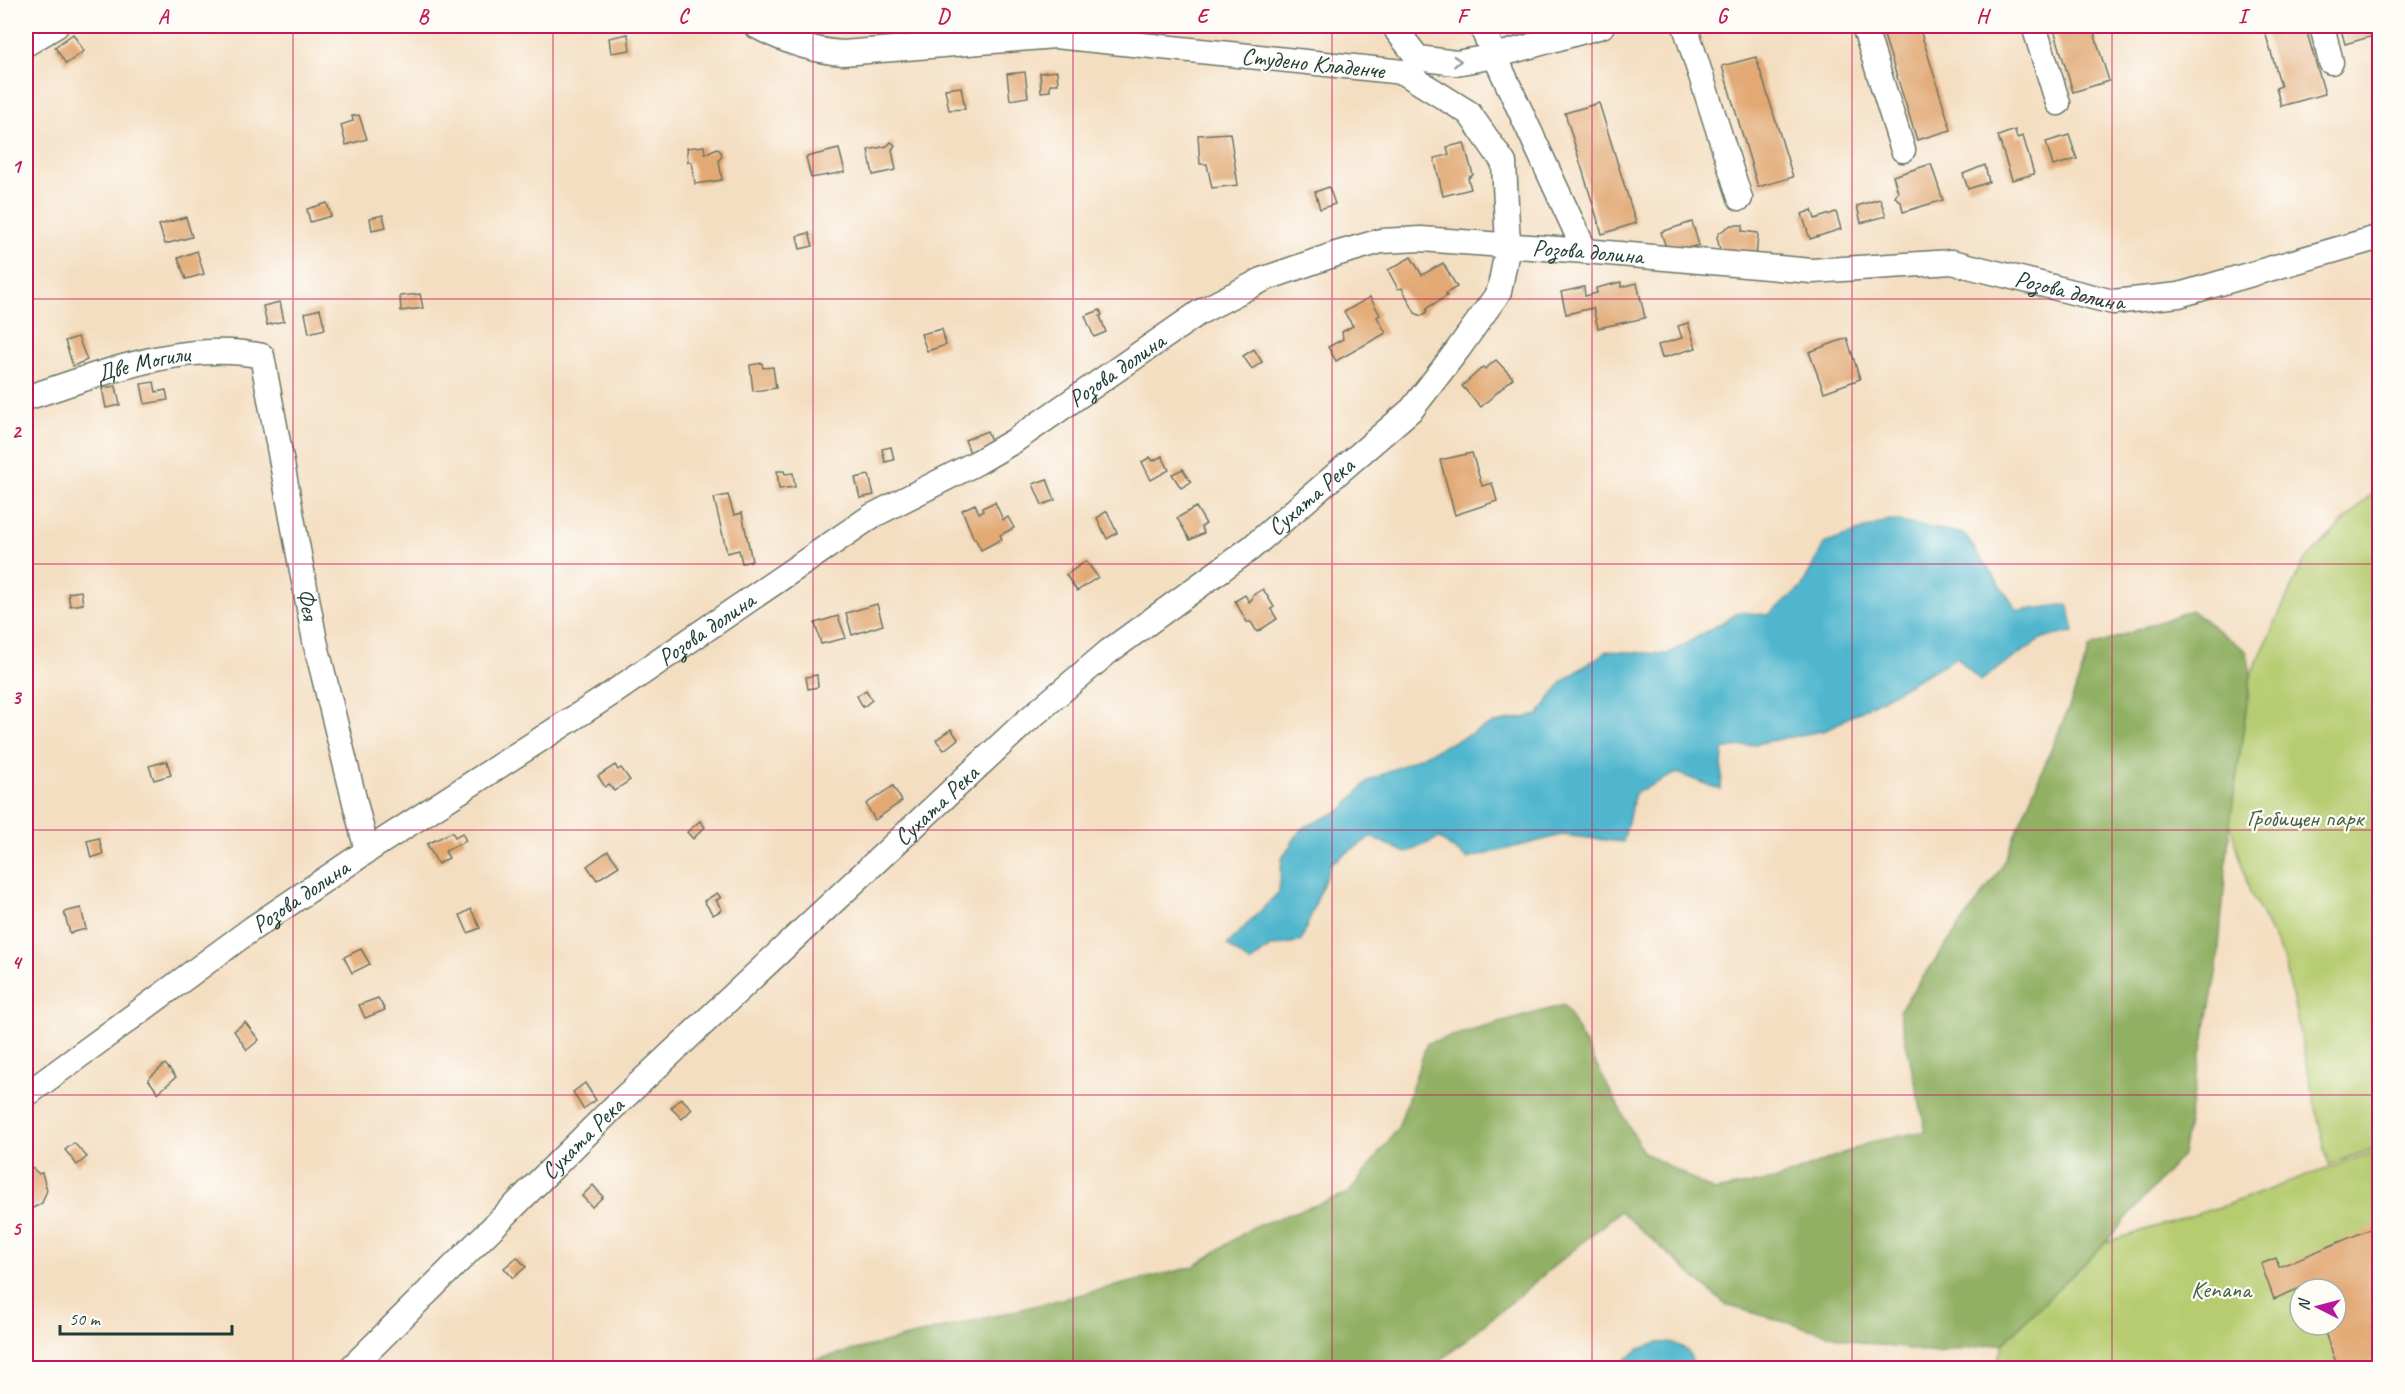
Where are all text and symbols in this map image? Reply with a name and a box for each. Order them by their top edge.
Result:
text: A [158,4,170,29]
text: B [418,4,430,29]
text: C [678,4,690,29]
text: D [937,4,951,29]
text: E [1197,4,1211,29]
text: F [1457,4,1471,29]
text: G [1717,4,1730,29]
text: H [1976,4,1991,29]
text: I [2238,4,2251,29]
street label: Студено Кладенче [1240,41,1388,86]
one-way arrow [1453,55,1462,68]
text: 1 [12,154,23,179]
street label: Розова долина [1532,232,1647,271]
street label: Розова долина [2012,263,2127,317]
street label: Розова долина [1063,325,1173,414]
street label: Две Могили [92,338,194,389]
text: 2 [12,419,23,444]
street label: Сухата Река [1261,450,1361,542]
street label: Розова долина [652,584,762,673]
street label: Фея [291,586,326,624]
text: 3 [12,685,23,710]
street label: Сухата Река [888,757,986,852]
park label: Гробищен парк [2247,803,2365,833]
street label: Розова долина [246,851,357,939]
text: 4 [12,950,24,975]
street label: Сухата Река [535,1090,631,1186]
text: 5 [12,1216,23,1241]
park label: Kenana [2191,1274,2253,1304]
north arrow [2288,1277,2348,1337]
text: N [2294,1296,2315,1312]
scale bar [60,1298,232,1336]
text: 50 m [69,1308,102,1330]

